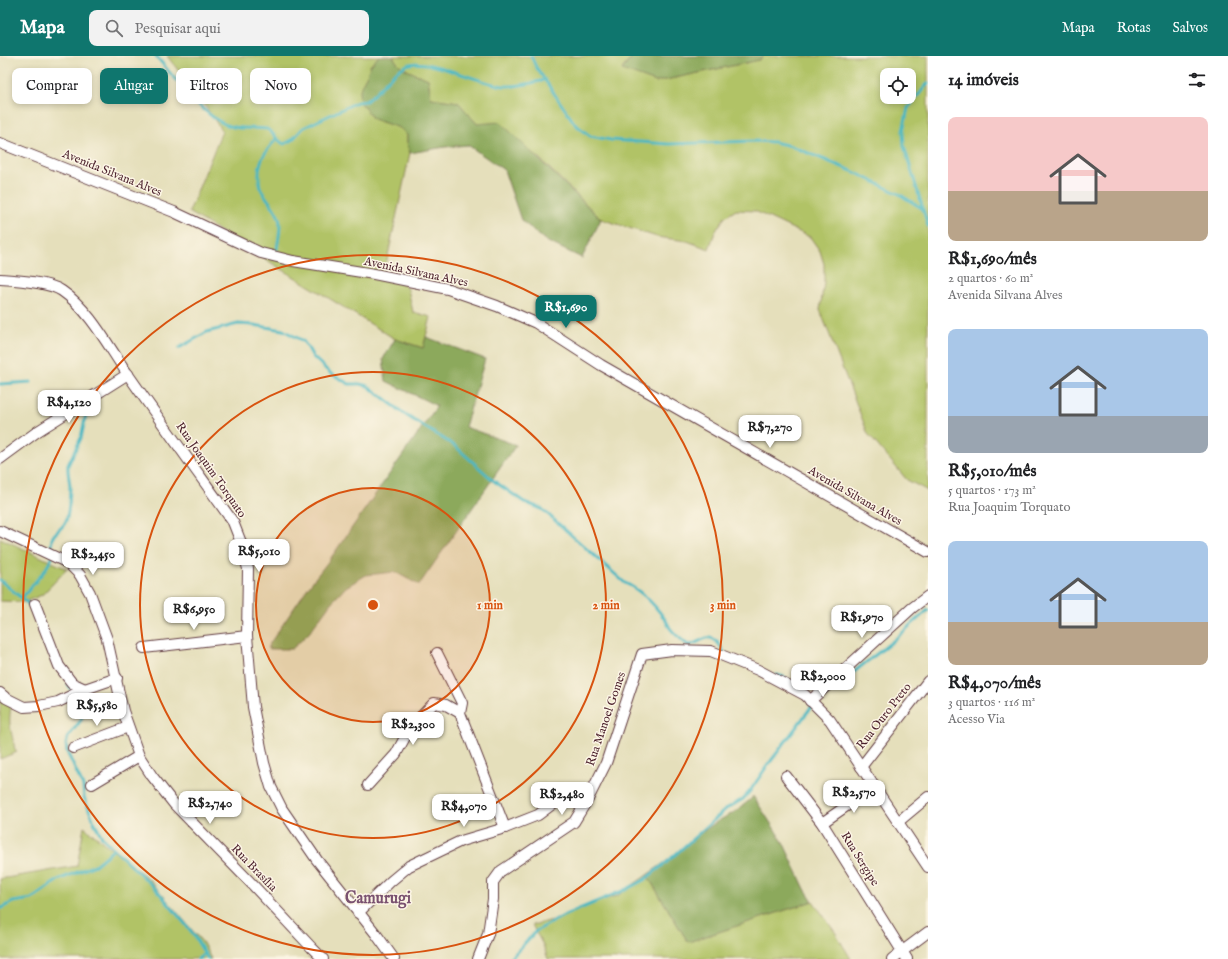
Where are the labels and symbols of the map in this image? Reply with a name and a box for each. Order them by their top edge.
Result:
street label: Avenida Silvana Alves [59,146,164,200]
street label: Avenida Silvana Alves [362,253,469,290]
pin: R$1,690 [529,295,603,329]
pin: R$4,120 [32,390,106,424]
pin: R$7,270 [733,415,807,449]
street label: Rua Joaquim Torquato [172,419,250,522]
street label: Avenida Silvana Alves [805,463,905,529]
pin: R$5,010 [222,539,296,573]
pin: R$2,450 [56,542,130,576]
pin: R$6,950 [157,597,231,631]
centre of rings [366,598,380,612]
text: 1 min [477,598,504,613]
text: 2 min [592,598,620,613]
text: 3 min [710,598,737,613]
pin: R$1,970 [825,605,899,639]
pin: R$2,000 [786,664,860,698]
street label: Rua Manoel Gomes [583,670,629,768]
street label: Rua Ouro Preto [853,679,915,752]
pin: R$5,580 [60,693,134,727]
pin: R$2,300 [376,712,450,746]
pin: R$2,570 [817,780,891,814]
pin: R$2,480 [525,782,599,816]
pin: R$2,740 [173,791,247,825]
pin: R$4,070 [427,794,501,828]
street label: Rua Sergipe [837,829,883,890]
street label: Rua Brasília [228,841,281,895]
district label: Camurugi [345,889,412,909]

